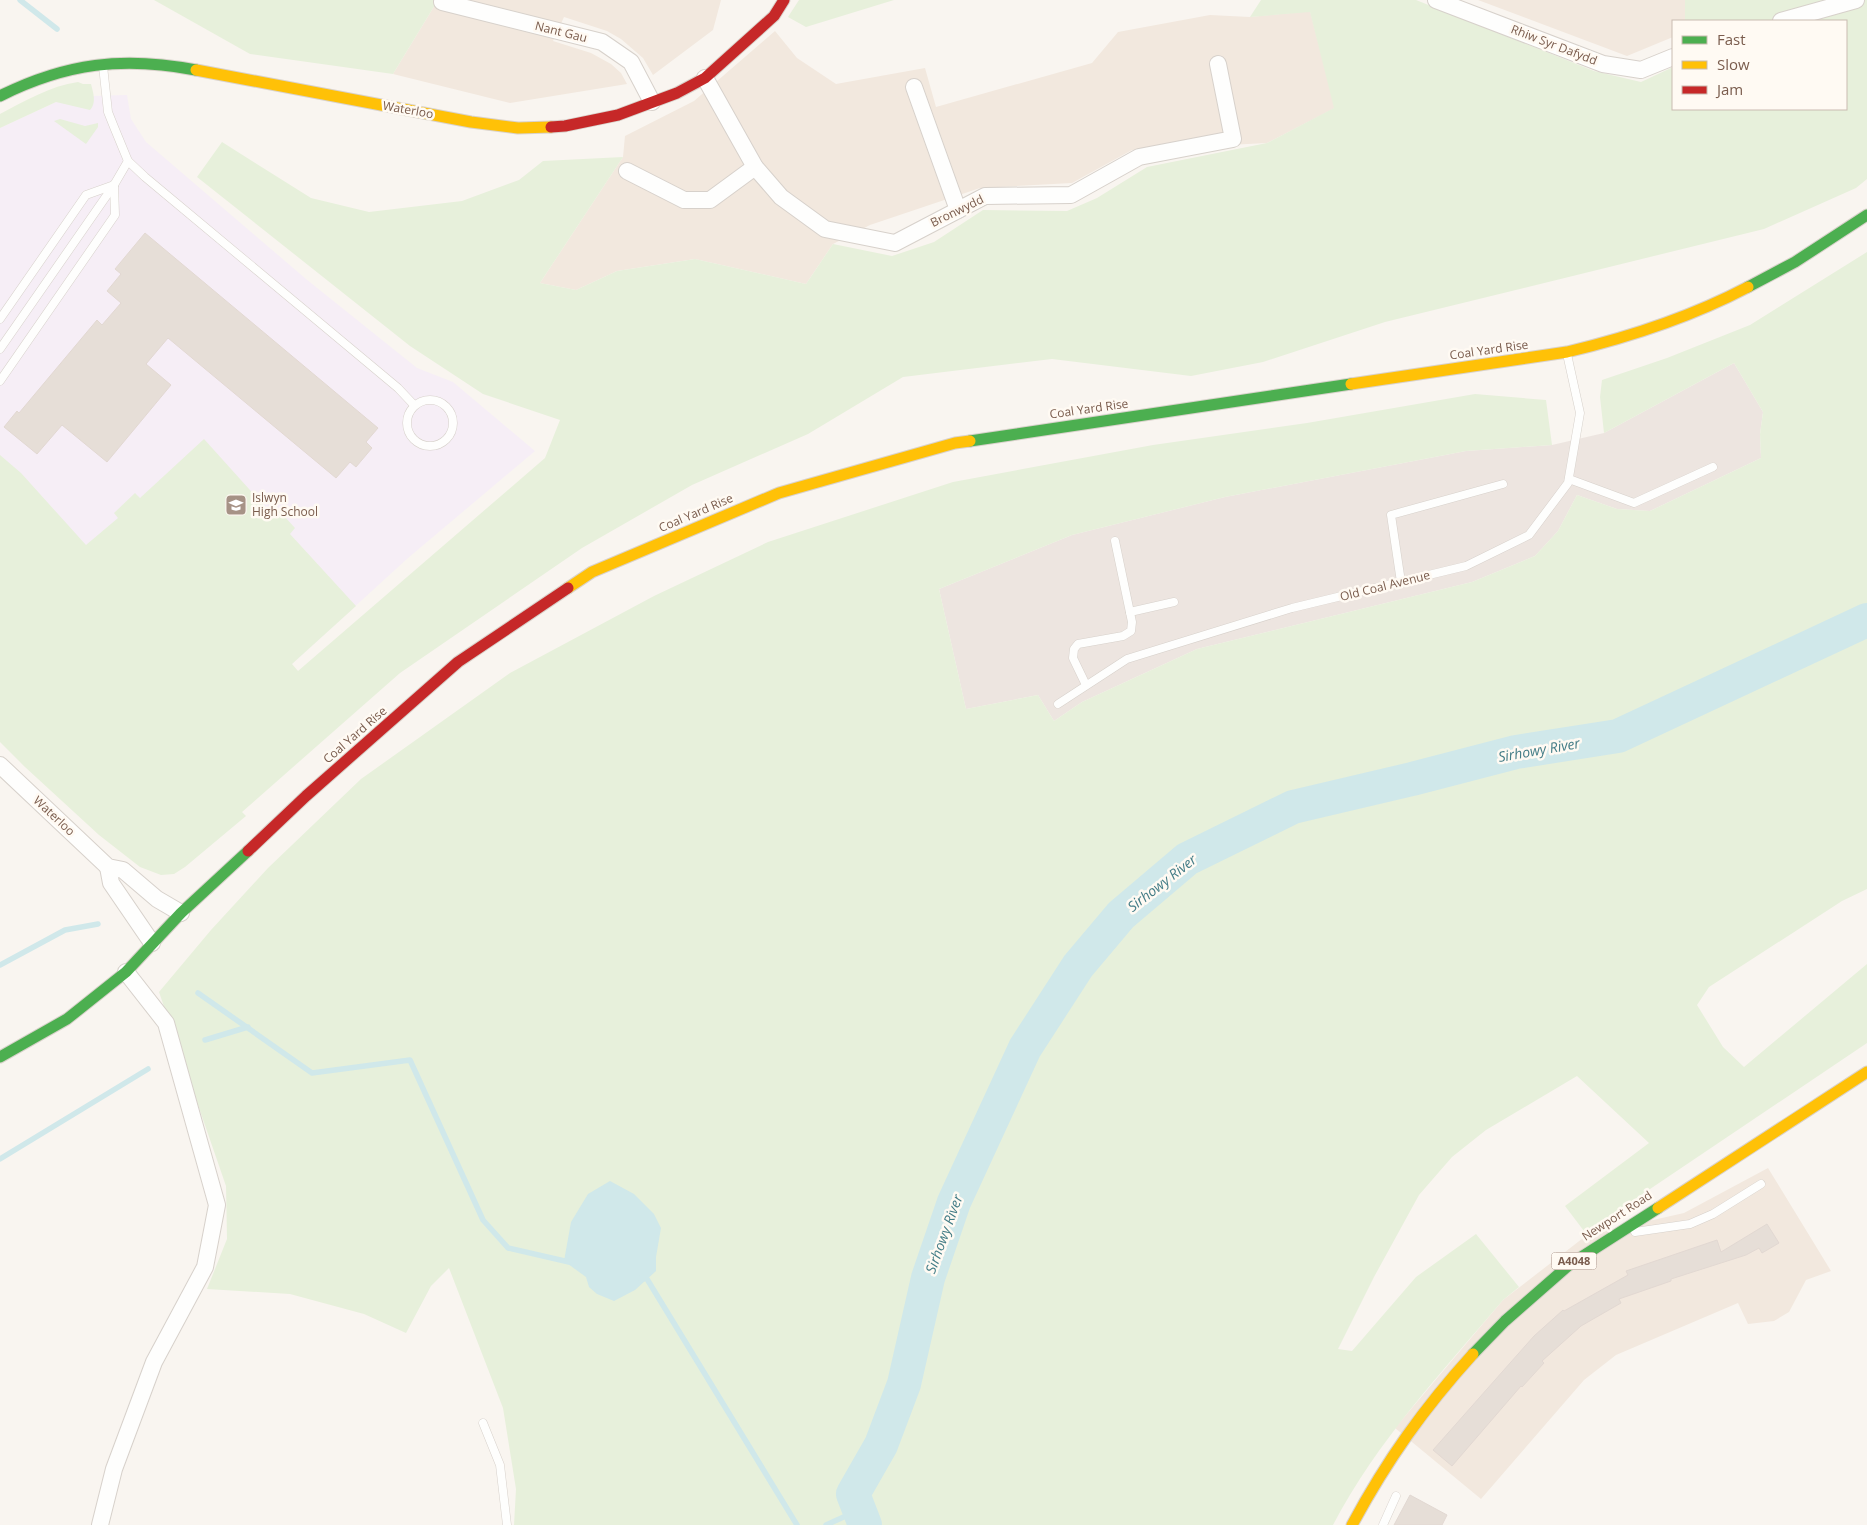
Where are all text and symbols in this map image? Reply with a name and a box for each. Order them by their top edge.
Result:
street label: Nant Gau [533,17,589,46]
street label: Rhiw Syr Dafydd [1509,20,1600,69]
legend [1672,20,1847,110]
text: Fast [1717,29,1746,49]
text: Slow [1717,54,1750,74]
text: Jam [1715,79,1743,99]
street label: Waterloo [381,97,435,122]
street label: Bronwydd [927,190,986,231]
street label: Coal Yard Rise [1449,336,1530,363]
street label: Coal Yard Rise [1049,395,1130,422]
place label: Islwyn High School [252,489,318,520]
street label: Coal Yard Rise [656,489,736,536]
school or university icon: Islwyn High School [224,493,248,517]
street label: Old Coal Avenue [1338,566,1432,605]
street label: Coal Yard Rise [319,702,390,767]
water label: Sirhowy River [1497,733,1582,766]
street label: Waterloo [30,792,79,839]
water label: Sirhowy River [1123,849,1200,916]
street label: Newport Road [1578,1187,1655,1245]
water label: Sirhowy River [920,1191,967,1276]
road number: A4048 [1552,1252,1596,1270]

